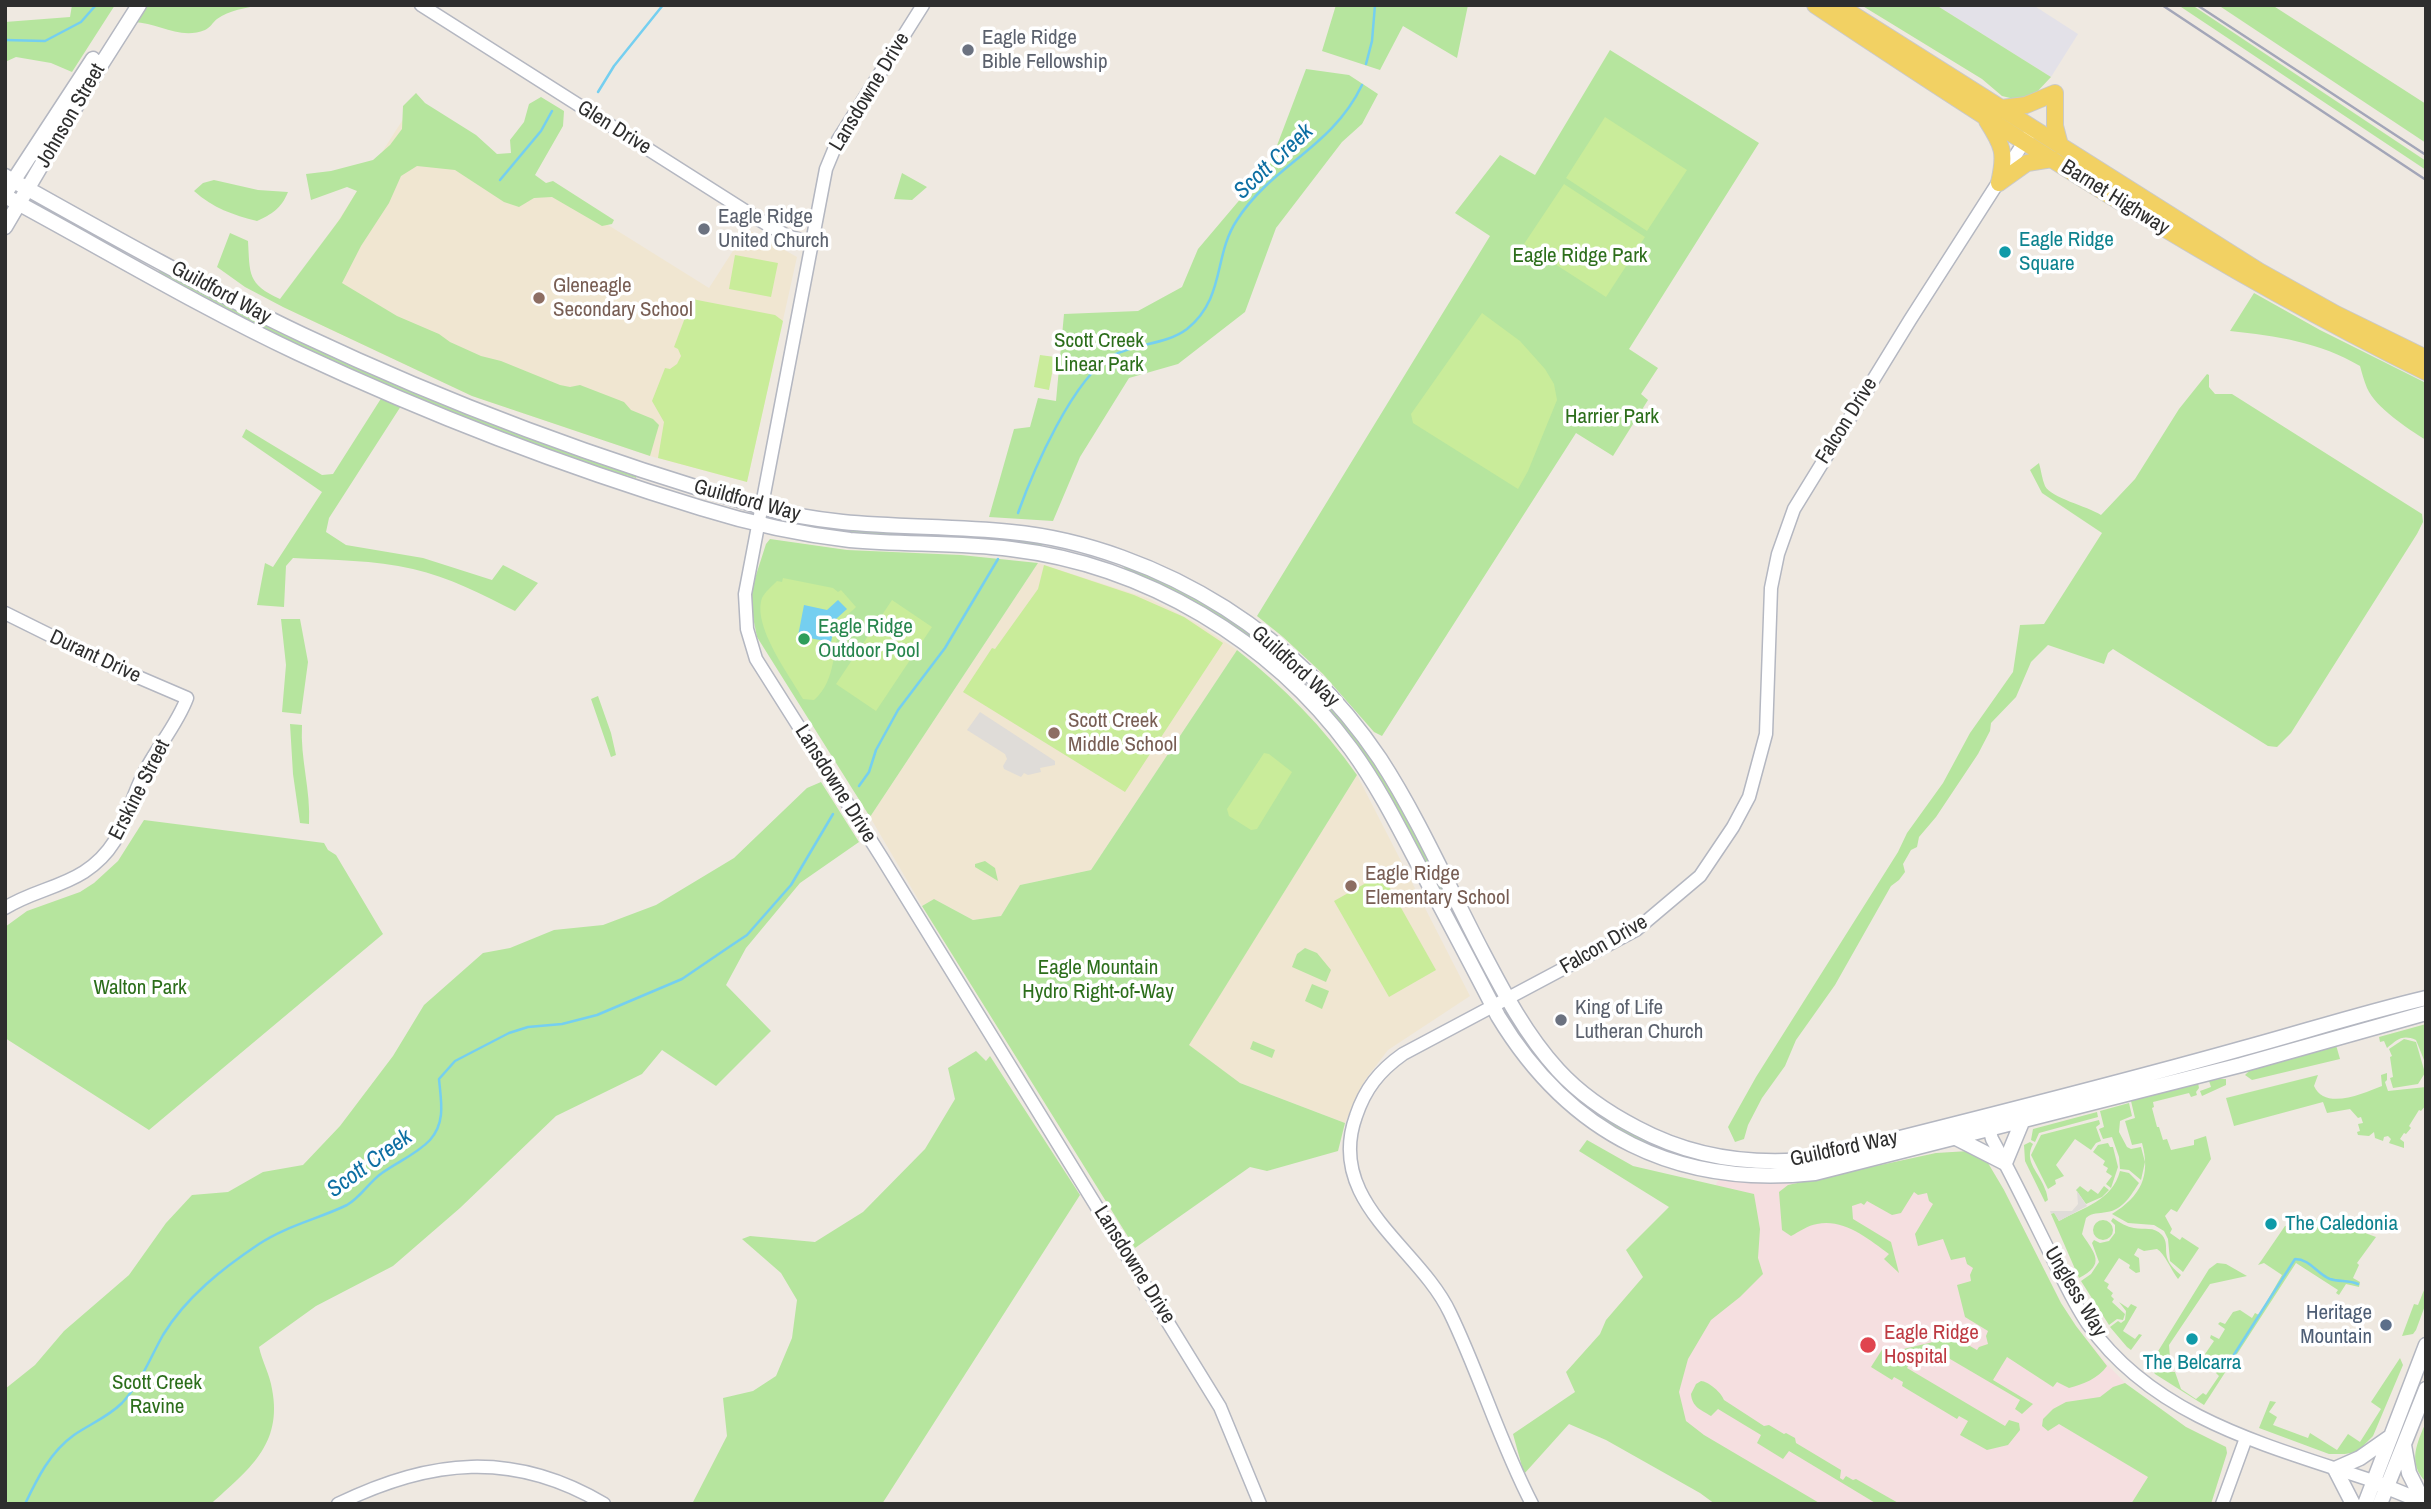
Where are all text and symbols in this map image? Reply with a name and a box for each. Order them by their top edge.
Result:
place label: Eagle Ridge Bible Fellowship [982,25,1107,75]
street label: Lansdowne Drive [825,28,915,156]
marker: Eagle Ridge Bible Fellowship [960,42,976,58]
street label: Johnson Street [31,60,111,172]
street label: Glen Drive [572,96,656,160]
water label: Scott Creek [1229,118,1319,206]
street label: Barnet Highway [2056,155,2174,241]
place label: Eagle Ridge United Church [718,204,829,254]
marker: Eagle Ridge United Church [696,221,712,237]
place label: Eagle Ridge Square [2019,227,2114,277]
park label: Eagle Ridge Park [1513,243,1647,269]
marker: Eagle Ridge Square [1997,244,2013,260]
street label: Guildford Way [167,256,275,330]
place label: Gleneagle Secondary School [553,273,693,323]
marker: Gleneagle Secondary School [531,290,547,306]
park label: Scott Creek Linear Park [1054,328,1144,378]
street label: Falcon Drive [1811,373,1883,469]
park label: Harrier Park [1565,404,1659,430]
street label: Guildford Way [691,475,803,527]
place label: Eagle Ridge Outdoor Pool [818,614,919,664]
street label: Guildford Way [1246,621,1344,713]
street label: Durant Drive [45,625,145,689]
marker: Eagle Ridge Outdoor Pool [796,631,812,647]
place label: Scott Creek Middle School [1068,708,1177,758]
street label: Lansdowne Drive [789,721,881,847]
marker: Scott Creek Middle School [1046,725,1062,741]
street label: Erskine Street [104,736,176,844]
place label: Eagle Ridge Elementary School [1365,861,1510,911]
marker: Eagle Ridge Elementary School [1343,878,1359,894]
street label: Falcon Drive [1556,910,1652,980]
park label: Eagle Mountain Hydro Right-of-Way [1022,955,1174,1005]
park label: Walton Park [93,975,187,1001]
place label: King of Life Lutheran Church [1575,995,1703,1045]
marker: King of Life Lutheran Church [1553,1012,1569,1028]
water label: Scott Creek [322,1124,418,1204]
street label: Guildford Way [1788,1125,1900,1173]
street label: Lansdowne Drive [1088,1202,1180,1328]
place label: The Caledonia [2285,1211,2398,1237]
marker: The Caledonia [2263,1216,2279,1232]
street label: Ungless Way [2038,1242,2112,1342]
place label: Heritage Mountain [2300,1300,2372,1350]
marker: Heritage Mountain [2378,1317,2394,1333]
place label: Eagle Ridge Hospital [1884,1320,1979,1370]
marker: The Belcarra [2184,1331,2200,1347]
marker: Eagle Ridge Hospital [1858,1335,1878,1355]
place label: The Belcarra [2143,1350,2241,1376]
park label: Scott Creek Ravine [112,1370,202,1420]

